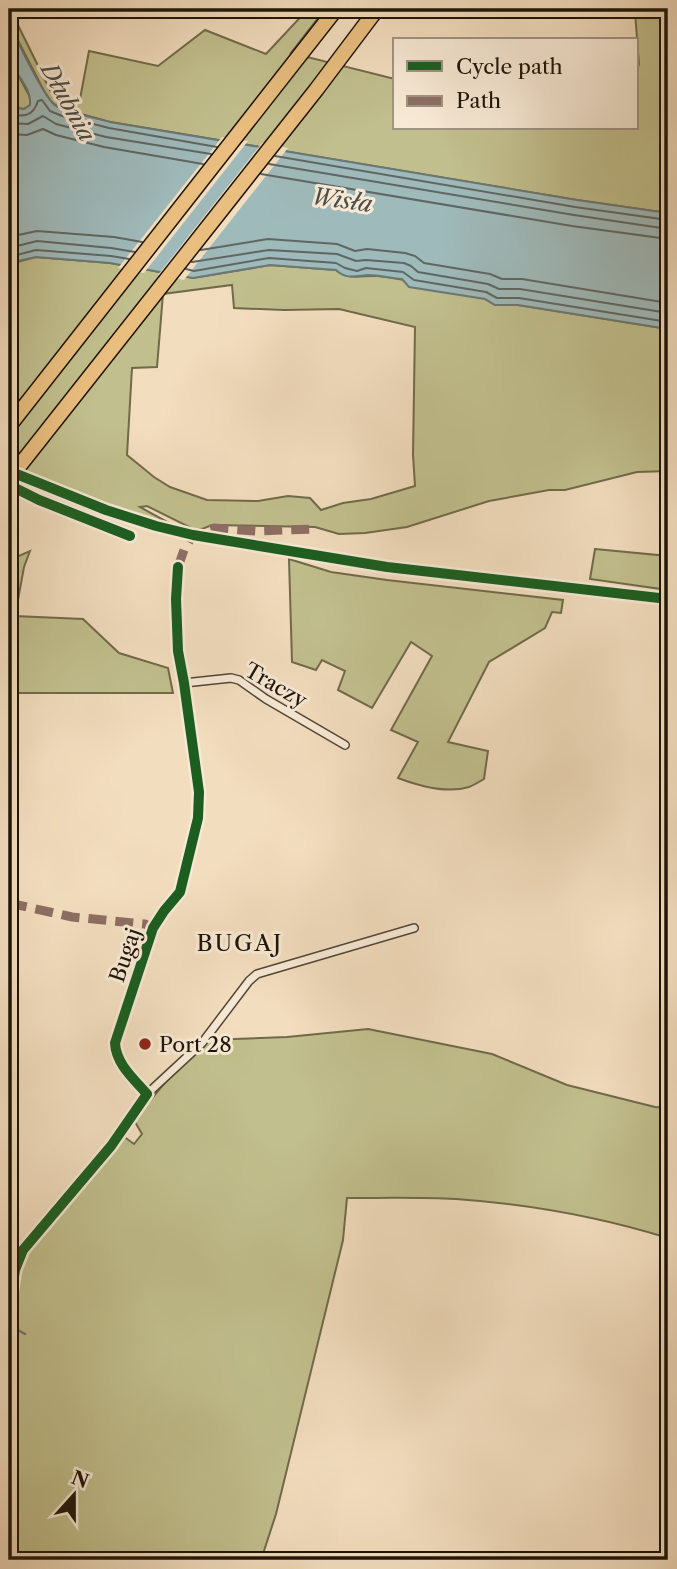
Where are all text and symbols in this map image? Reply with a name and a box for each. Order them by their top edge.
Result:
legend [393,38,638,130]
text: Cycle path [456,54,563,79]
water label: Dłubnia [34,56,101,147]
text: Path [456,88,501,113]
water label: Wisła [310,182,374,218]
street label: Traczy [240,657,312,713]
street label: Bugaj [104,925,146,985]
district label: BUGAJ [197,929,283,957]
place label: Port 28 [159,1032,232,1057]
marker: Port 28 [137,1036,153,1052]
north arrow [38,1460,108,1530]
text: N [68,1466,92,1493]

